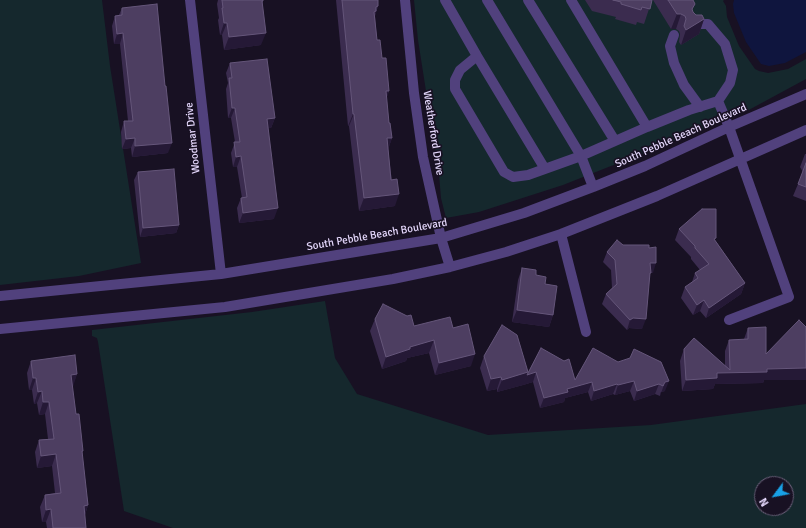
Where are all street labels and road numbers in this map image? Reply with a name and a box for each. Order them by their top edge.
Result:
street label: Weatherford Drive [420,90,446,176]
street label: South Pebble Beach Boulevard [613,101,749,171]
street label: Woodmar Drive [183,102,203,174]
street label: South Pebble Beach Boulevard [306,216,448,254]

